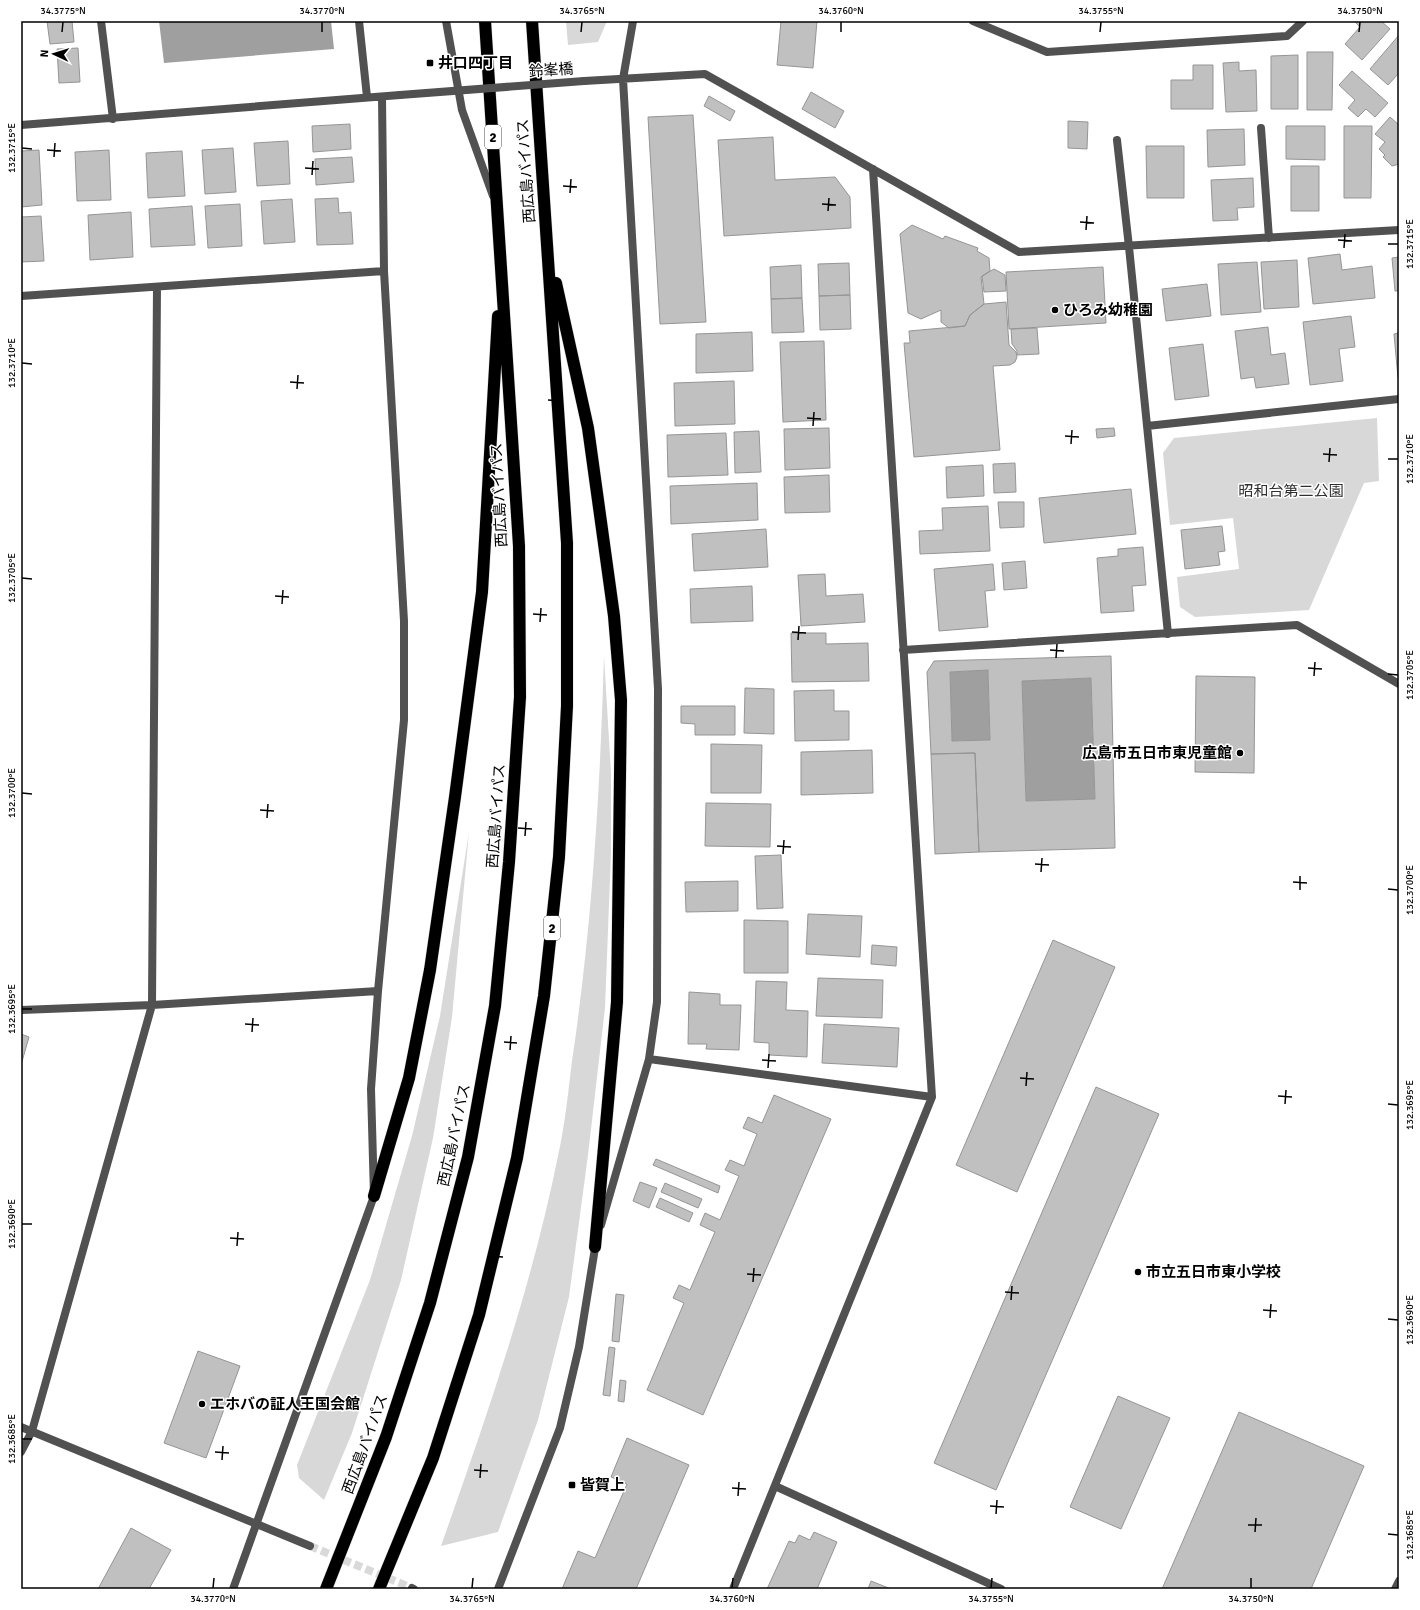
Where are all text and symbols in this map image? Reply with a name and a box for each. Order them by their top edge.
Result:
text: 34.3775°N [40,5,86,17]
text: 34.3770°N [299,5,345,17]
text: 34.3765°N [559,5,605,17]
text: 34.3760°N [818,5,864,17]
text: 34.3755°N [1078,5,1124,17]
text: 34.3750°N [1337,5,1383,17]
north arrow [34,34,74,74]
text: N [38,49,51,58]
place label: 井口四丁目 [438,54,513,72]
marker: 井口四丁目 [425,58,435,68]
street label: 鈴峯橋 [528,59,574,81]
street label: 西広島バイパス [513,118,539,224]
text: 132.3715°E [6,123,18,173]
road number: 2 [485,125,501,149]
text: 132.3715°E [1404,219,1416,269]
place label: ひろみ幼稚園 [1063,301,1153,319]
marker: ひろみ幼稚園 [1050,305,1060,315]
text: 132.3710°E [6,338,18,388]
text: 132.3710°E [1404,434,1416,484]
street label: 西広島バイパス [487,442,511,548]
park label: 昭和台第二公園 [1238,482,1344,500]
text: 132.3705°E [6,553,18,603]
text: 132.3705°E [1404,650,1416,700]
place label: 広島市五日市東児童館 [1082,744,1232,762]
marker: 広島市五日市東児童館 [1235,748,1245,758]
street label: 西広島バイパス [483,763,509,869]
text: 132.3700°E [6,768,18,818]
text: 132.3700°E [1404,865,1416,915]
road number: 2 [544,916,560,940]
text: 132.3695°E [6,984,18,1034]
text: 132.3695°E [1404,1080,1416,1130]
street label: 西広島バイパス [434,1082,474,1188]
text: 132.3690°E [6,1199,18,1249]
place label: 市立五日市東小学校 [1146,1263,1281,1281]
marker: 市立五日市東小学校 [1133,1267,1143,1277]
text: 132.3690°E [1404,1295,1416,1345]
street label: 西広島バイパス [339,1392,391,1496]
place label: エホバの証人王国会館 [210,1395,360,1413]
marker: エホバの証人王国会館 [197,1399,207,1409]
text: 132.3685°E [6,1414,18,1464]
place label: 皆賀上 [580,1476,625,1494]
marker: 皆賀上 [567,1480,577,1490]
text: 132.3685°E [1404,1510,1416,1560]
text: 34.3770°N [190,1593,236,1605]
text: 34.3765°N [449,1593,495,1605]
text: 34.3760°N [709,1593,755,1605]
text: 34.3755°N [968,1593,1014,1605]
text: 34.3750°N [1228,1593,1274,1605]

